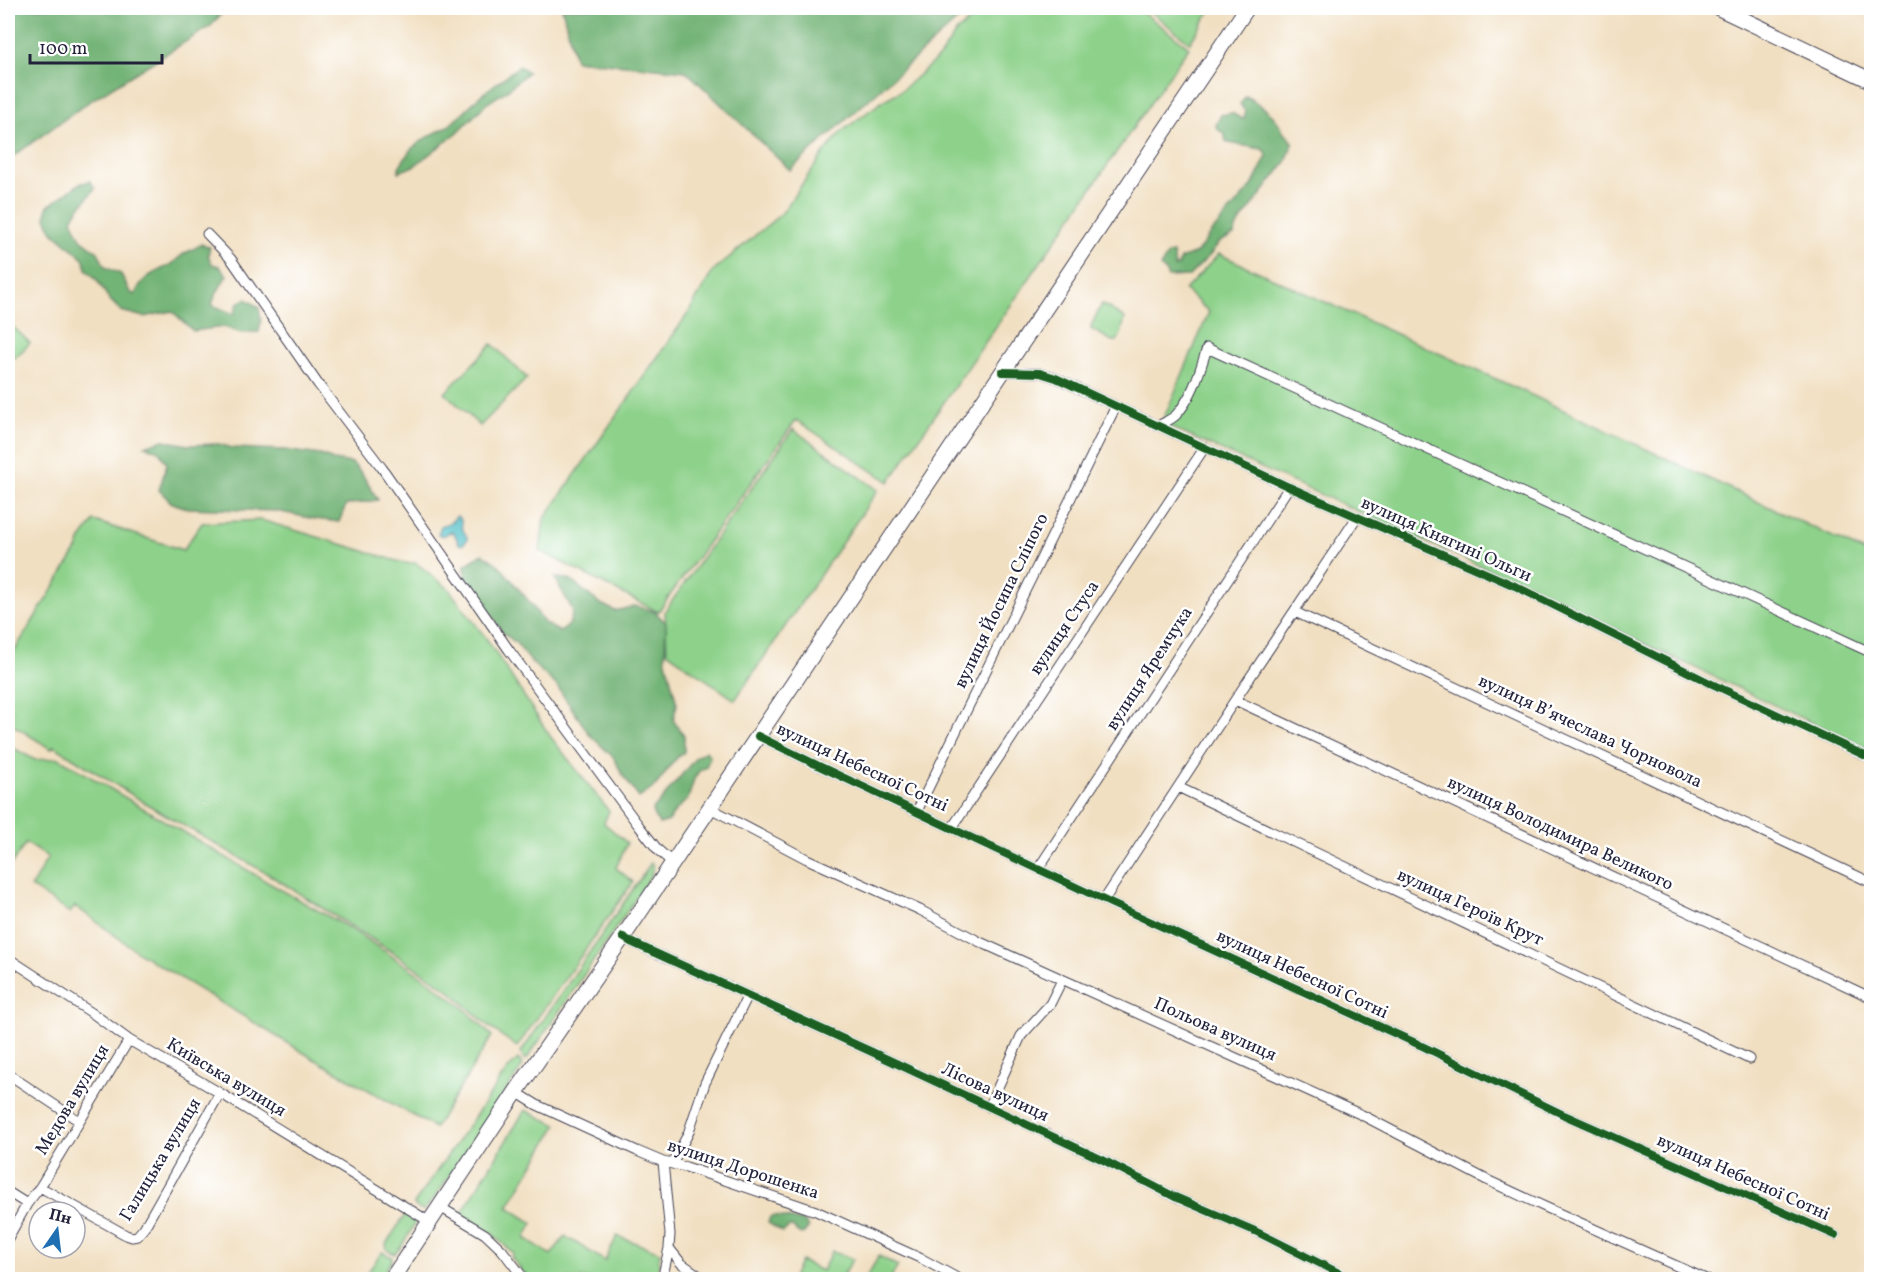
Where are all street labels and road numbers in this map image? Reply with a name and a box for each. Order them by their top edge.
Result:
street label: вулиця Княгині Ольги [1357,491,1535,589]
street label: вулиця Йосипа Сліпого [949,509,1055,693]
street label: вулиця Стуса [1024,576,1106,680]
street label: вулиця Яремчука [1101,602,1199,736]
street label: вулиця Вʼячеслава Чорновола [1474,669,1706,795]
street label: вулиця Небесної Сотні [772,717,952,819]
street label: вулиця Володимира Великого [1443,771,1677,897]
street label: вулиця Героїв Крут [1393,863,1547,953]
street label: вулиця Небесної Сотні [1212,924,1392,1026]
street label: Польова вулиця [1150,992,1280,1068]
street label: Київська вулиця [161,1032,291,1124]
street label: Медова вулиця [30,1040,116,1160]
street label: Лісова вулиця [937,1057,1053,1129]
street label: Галицька вулиця [114,1094,208,1226]
street label: вулиця Небесної Сотні [1653,1129,1833,1227]
street label: вулиця Дорошенка [664,1134,822,1206]

